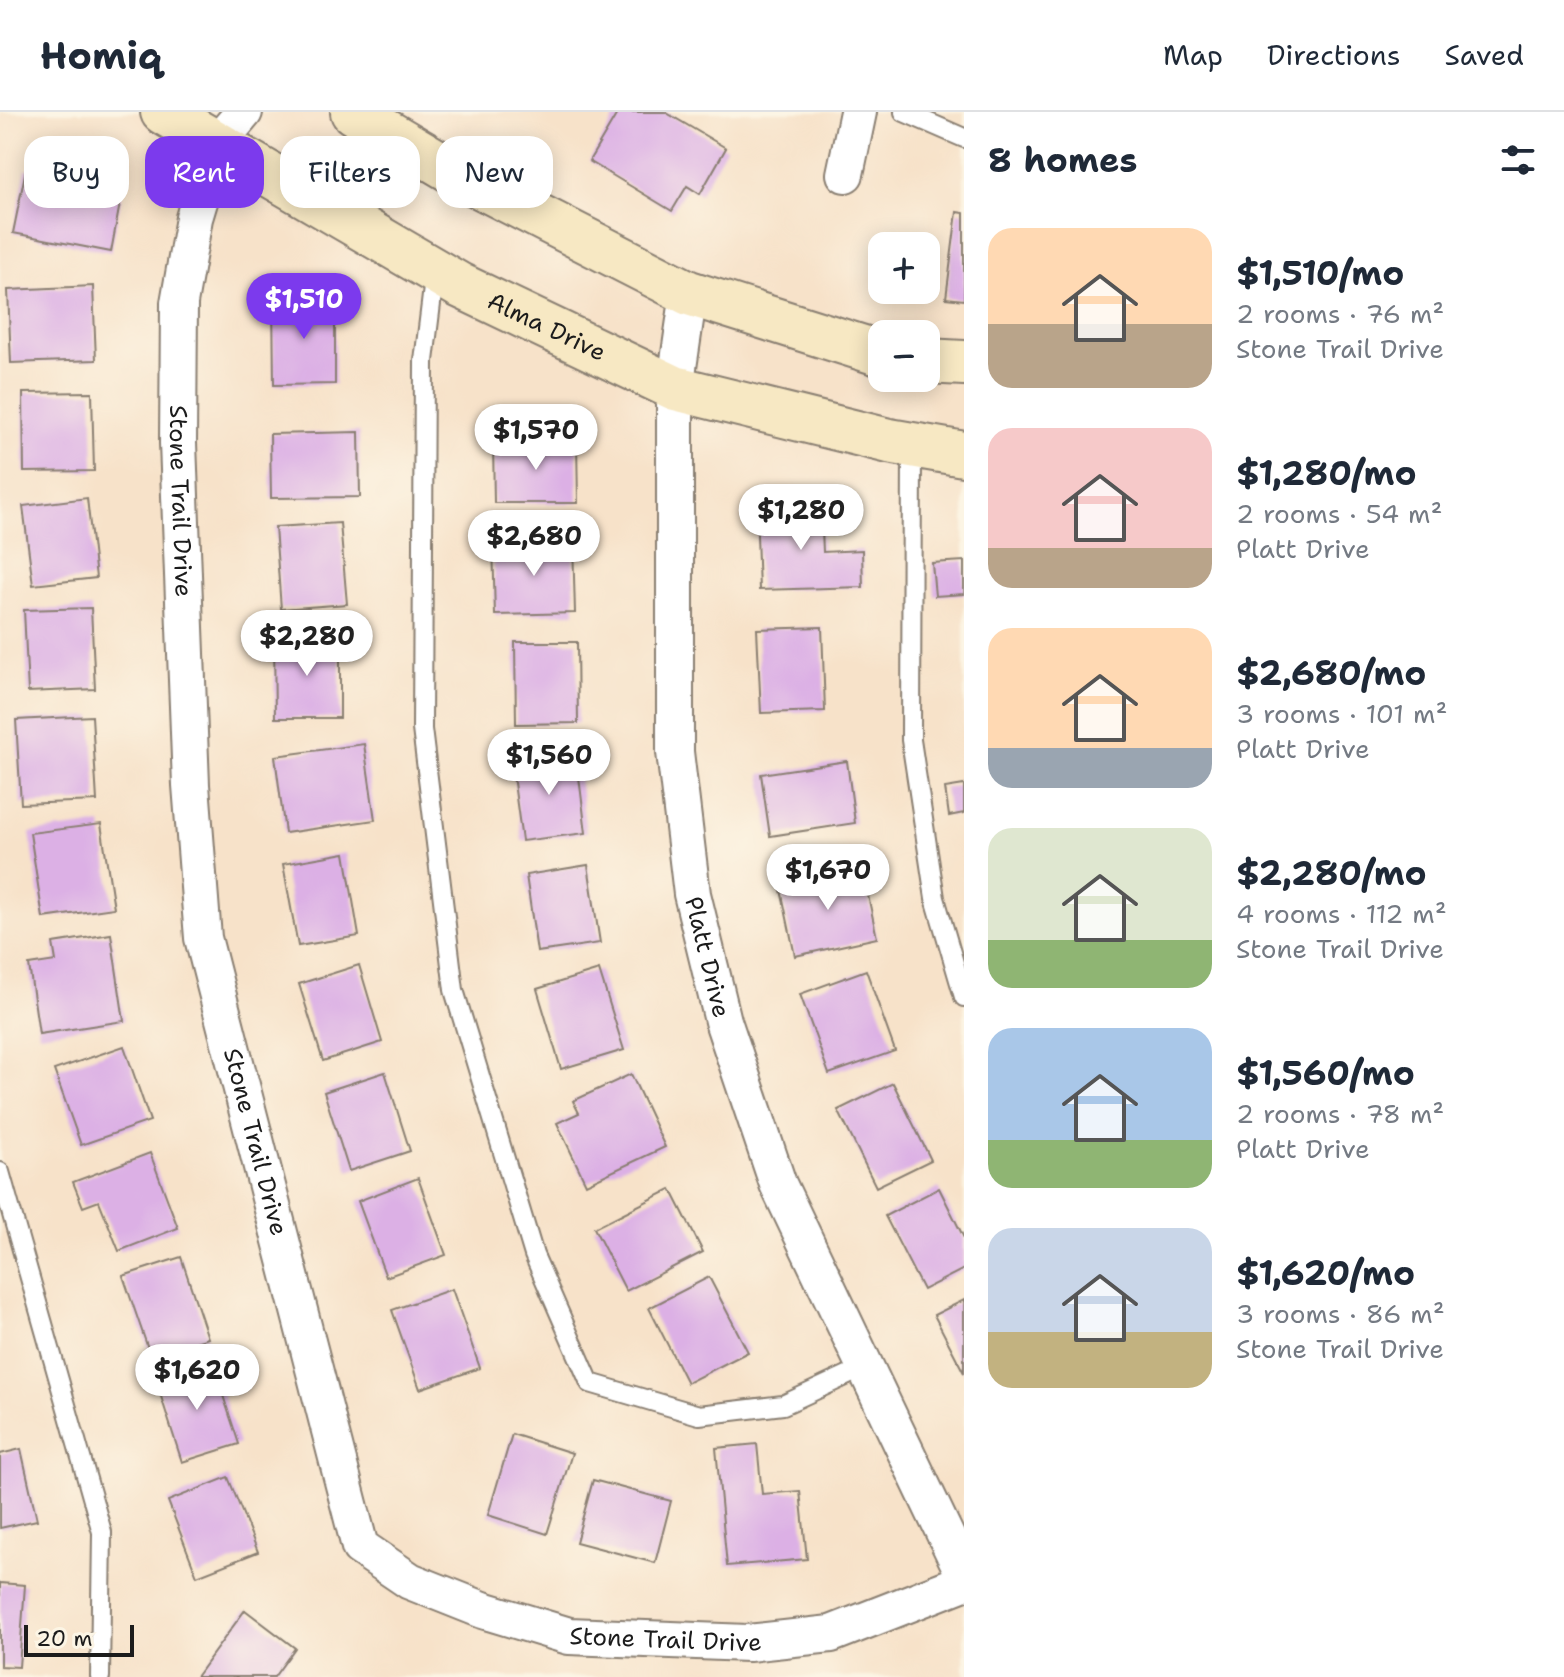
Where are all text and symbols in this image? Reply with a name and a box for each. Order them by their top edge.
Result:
text: Homiq [40,30,162,81]
text: Map [1163,36,1223,74]
text: Directions [1267,36,1401,74]
text: Saved [1445,36,1524,74]
chip: Buy [24,136,129,208]
chip: Rent [145,136,264,208]
chip: Filters [280,136,420,208]
chip: New [436,136,553,208]
text: 8 homes [988,137,1137,183]
icon: filters [1496,138,1540,182]
map controls [868,232,940,392]
button: + [868,232,940,304]
text: $1,510/mo [1236,250,1404,296]
icon: home [1052,260,1148,356]
pin: $1,510 [239,273,369,341]
text: $1,510 [264,281,344,316]
street label: Alma Drive [482,285,611,369]
text: 2 rooms · 76 m² [1236,296,1444,331]
button: − [868,320,940,392]
text: Stone Trail Drive [1236,331,1444,366]
pin: $1,570 [471,404,601,472]
street label: Stone Trail Drive [162,405,200,598]
text: $1,570 [493,412,579,447]
text: $1,280/mo [1236,450,1417,496]
icon: home [1052,460,1148,556]
pin: $1,280 [736,484,866,552]
text: $1,280 [757,492,845,527]
text: 2 rooms · 54 m² [1236,496,1442,531]
pin: $2,680 [469,510,599,578]
text: $2,680 [486,518,582,553]
text: Platt Drive [1236,531,1370,566]
pin: $2,280 [242,610,372,678]
text: $2,280 [259,618,355,653]
text: $2,680/mo [1236,650,1426,696]
icon: home [1052,660,1148,756]
text: 3 rooms · 101 m² [1236,696,1447,731]
pin: $1,560 [484,729,614,797]
text: Platt Drive [1236,731,1370,766]
text: $1,560 [505,737,593,772]
pin: $1,670 [763,844,893,912]
text: $2,280/mo [1236,850,1427,896]
text: $1,670 [784,852,872,887]
icon: home [1052,860,1148,956]
street label: Platt Drive [677,893,738,1021]
text: 4 rooms · 112 m² [1236,896,1447,931]
text: Stone Trail Drive [1236,931,1444,966]
street label: Stone Trail Drive [216,1045,295,1239]
text: $1,560/mo [1236,1050,1415,1096]
icon: home [1052,1060,1148,1156]
text: 2 rooms · 78 m² [1236,1096,1444,1131]
text: Platt Drive [1236,1131,1370,1166]
text: $1,620/mo [1236,1250,1415,1296]
icon: home [1052,1260,1148,1356]
text: 3 rooms · 86 m² [1236,1296,1445,1331]
text: Stone Trail Drive [1236,1331,1444,1366]
pin: $1,620 [132,1344,262,1412]
text: $1,620 [153,1352,241,1387]
street label: Stone Trail Drive [569,1620,763,1659]
scale bar [24,1621,134,1657]
text: 20 m [36,1624,93,1653]

